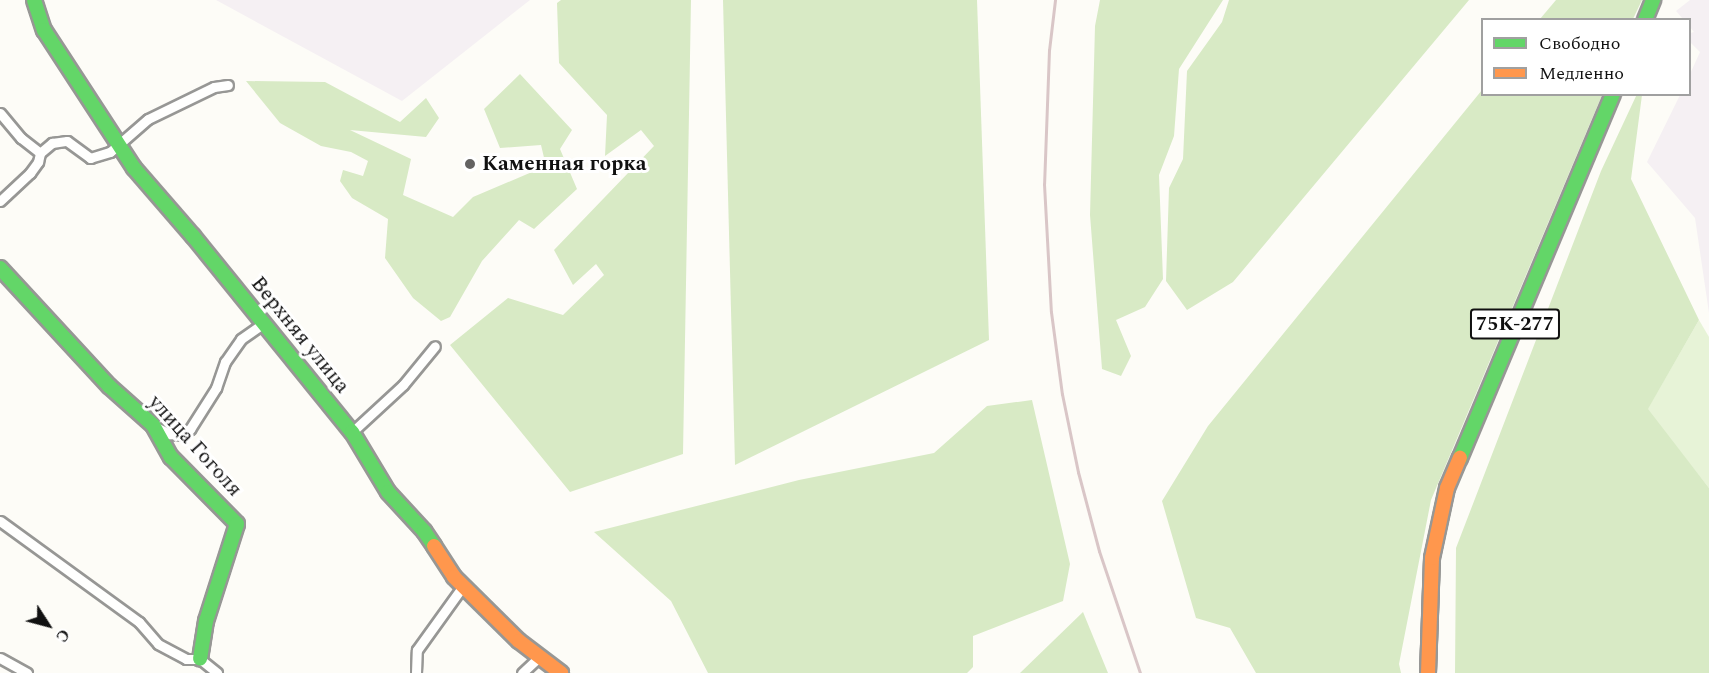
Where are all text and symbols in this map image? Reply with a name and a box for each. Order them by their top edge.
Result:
legend [1481,18,1691,96]
text: Свободно [1539,30,1620,57]
text: Медленно [1539,60,1624,87]
place label: Каменная горка [482,151,647,177]
marker: Каменная горка [463,157,477,171]
street label: Верхняя улица [245,271,355,399]
road number: 75К-277 [1468,307,1562,341]
street label: улица Гоголя [143,390,247,502]
north arrow [18,595,78,655]
text: С [50,624,76,647]

